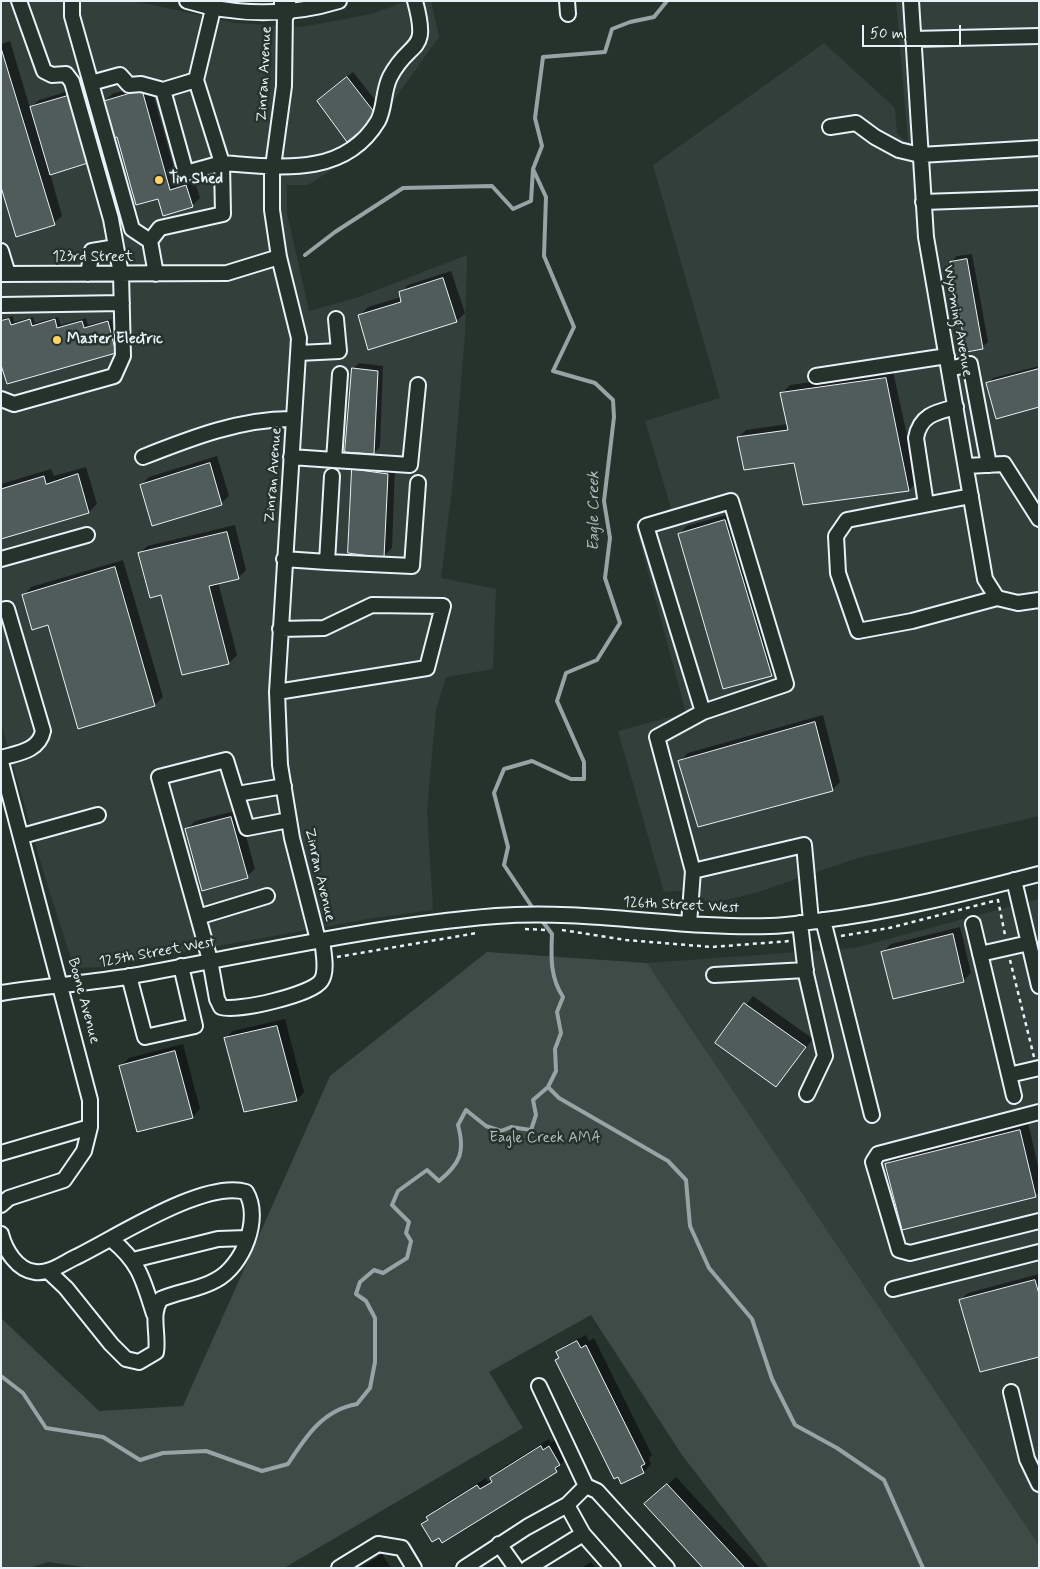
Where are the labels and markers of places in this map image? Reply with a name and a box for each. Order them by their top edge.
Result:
place label: Tin Shed [169,171,223,189]
marker: Tin Shed [153,174,165,186]
place label: Master Electric [67,331,163,349]
marker: Master Electric [51,334,63,346]

